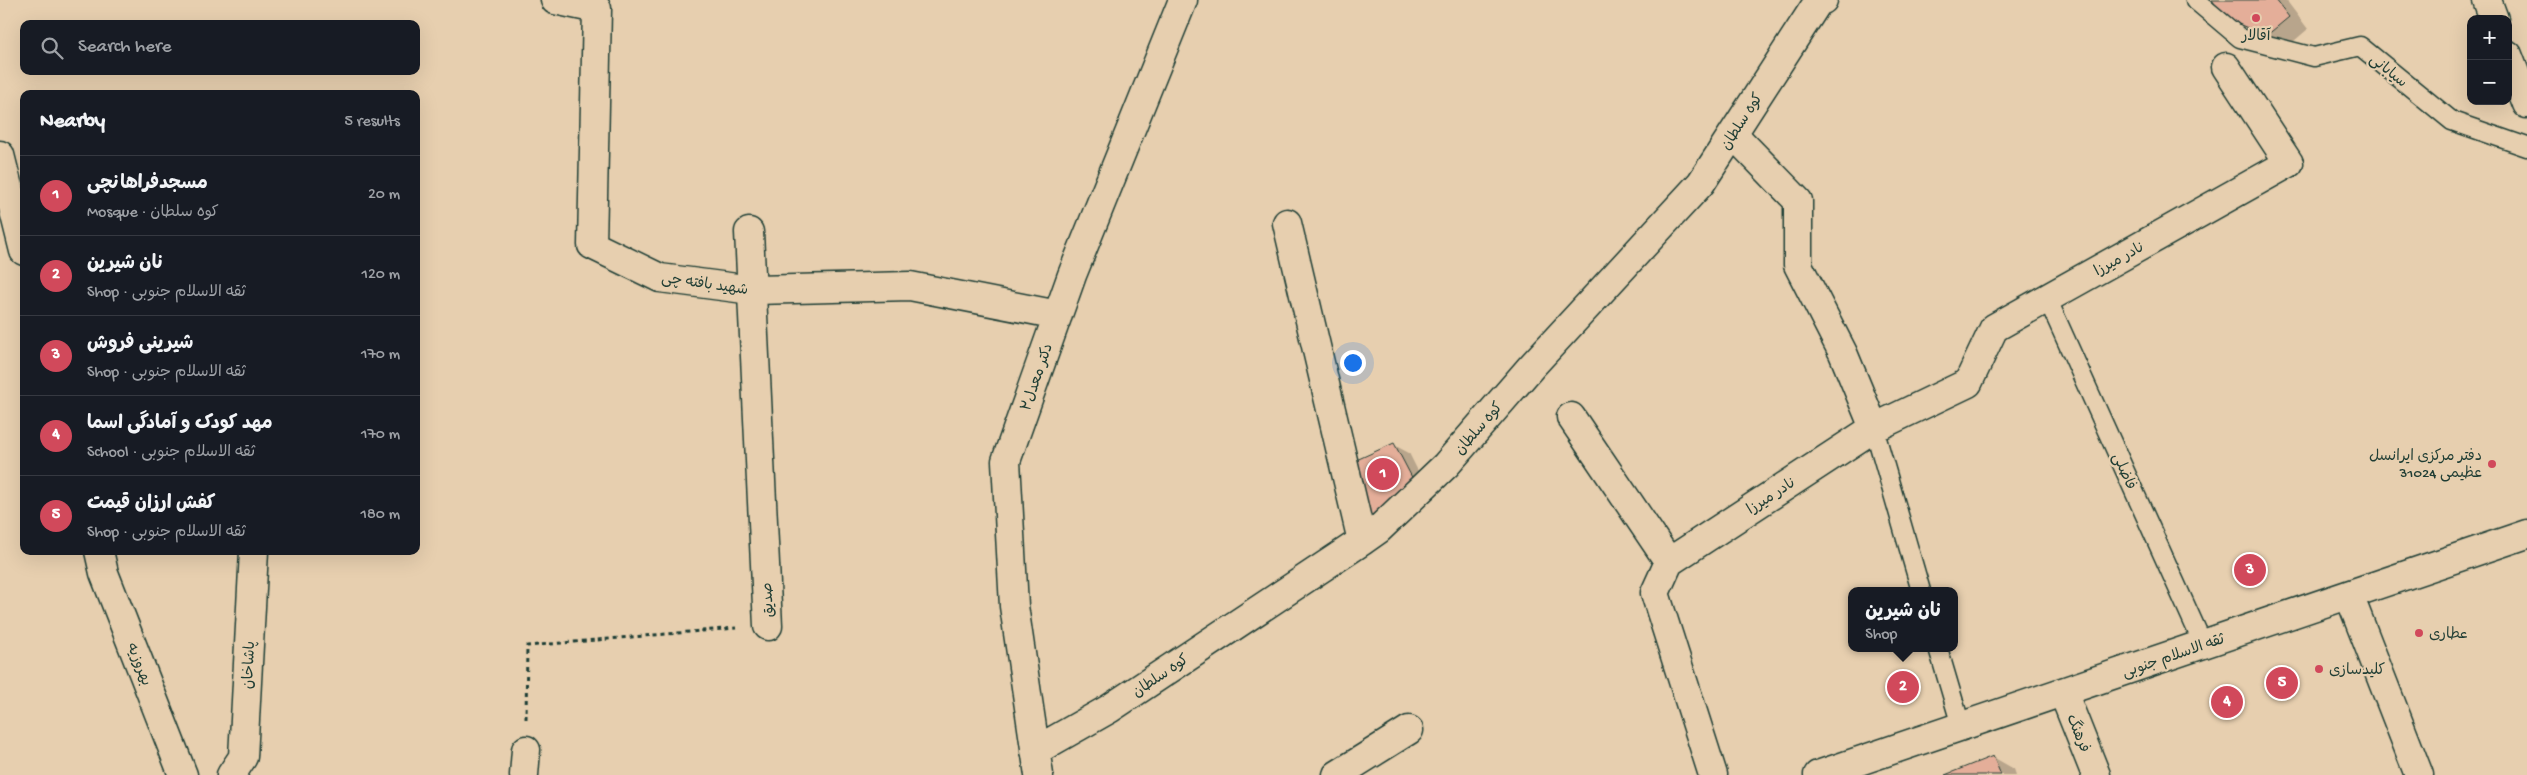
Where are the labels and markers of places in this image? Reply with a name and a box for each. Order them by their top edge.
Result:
marker: آقالار [2250,12,2262,24]
place label: آقالار [2241,27,2272,46]
place label: دفتر مرکزی ایرانسل 31024 عظیمی [2369,448,2482,483]
pin: 1 [1367,455,1399,493]
marker: دفتر مرکزی ایرانسل 31024 عظیمی [2486,458,2498,470]
pin: 3 [2234,551,2266,589]
place label: عطاری [2429,626,2468,644]
marker: عطاری [2413,627,2425,639]
place label: کلیدسازی [2329,662,2385,680]
marker: کلیدسازی [2313,663,2325,675]
pin: 5 [2266,664,2298,702]
pin: 2 [1887,668,1919,706]
pin: 4 [2211,683,2243,721]

